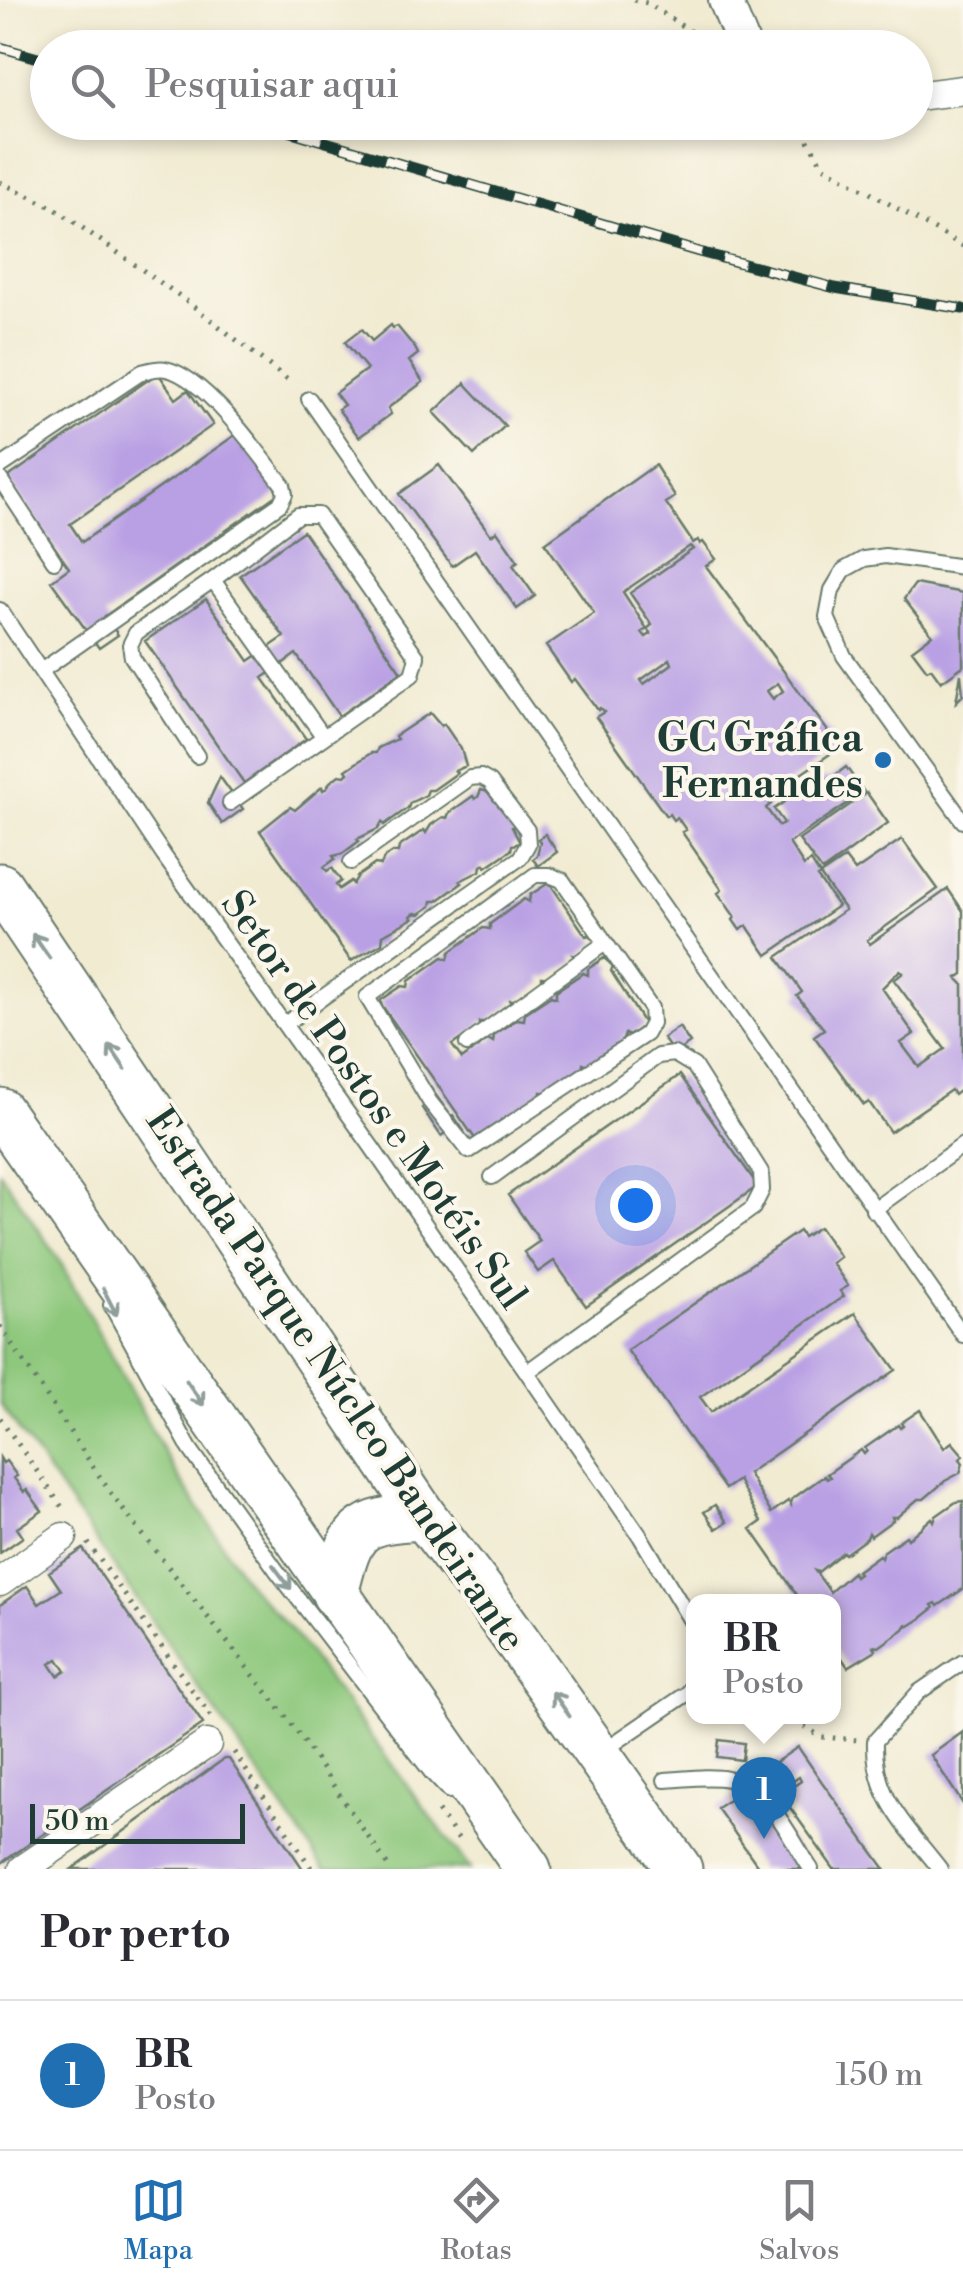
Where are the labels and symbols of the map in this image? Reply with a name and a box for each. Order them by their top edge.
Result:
place label: GC Gráfica Fernandes [656,714,863,810]
marker: GC Gráfica Fernandes [872,749,894,771]
street label: Setor de Postos e Motéis Sul [210,881,537,1319]
one-way arrow [31,932,52,960]
one-way arrow [107,1043,128,1072]
street label: Estrada Parque Núcleo Bandeirante [134,1099,536,1661]
your location [610,1180,661,1231]
one-way arrow [101,1286,120,1316]
one-way arrow [184,1378,205,1406]
one-way arrow [271,1563,292,1590]
one-way arrow [551,1691,572,1718]
pin: 1 [732,1756,796,1839]
scale bar [30,1799,245,1844]

